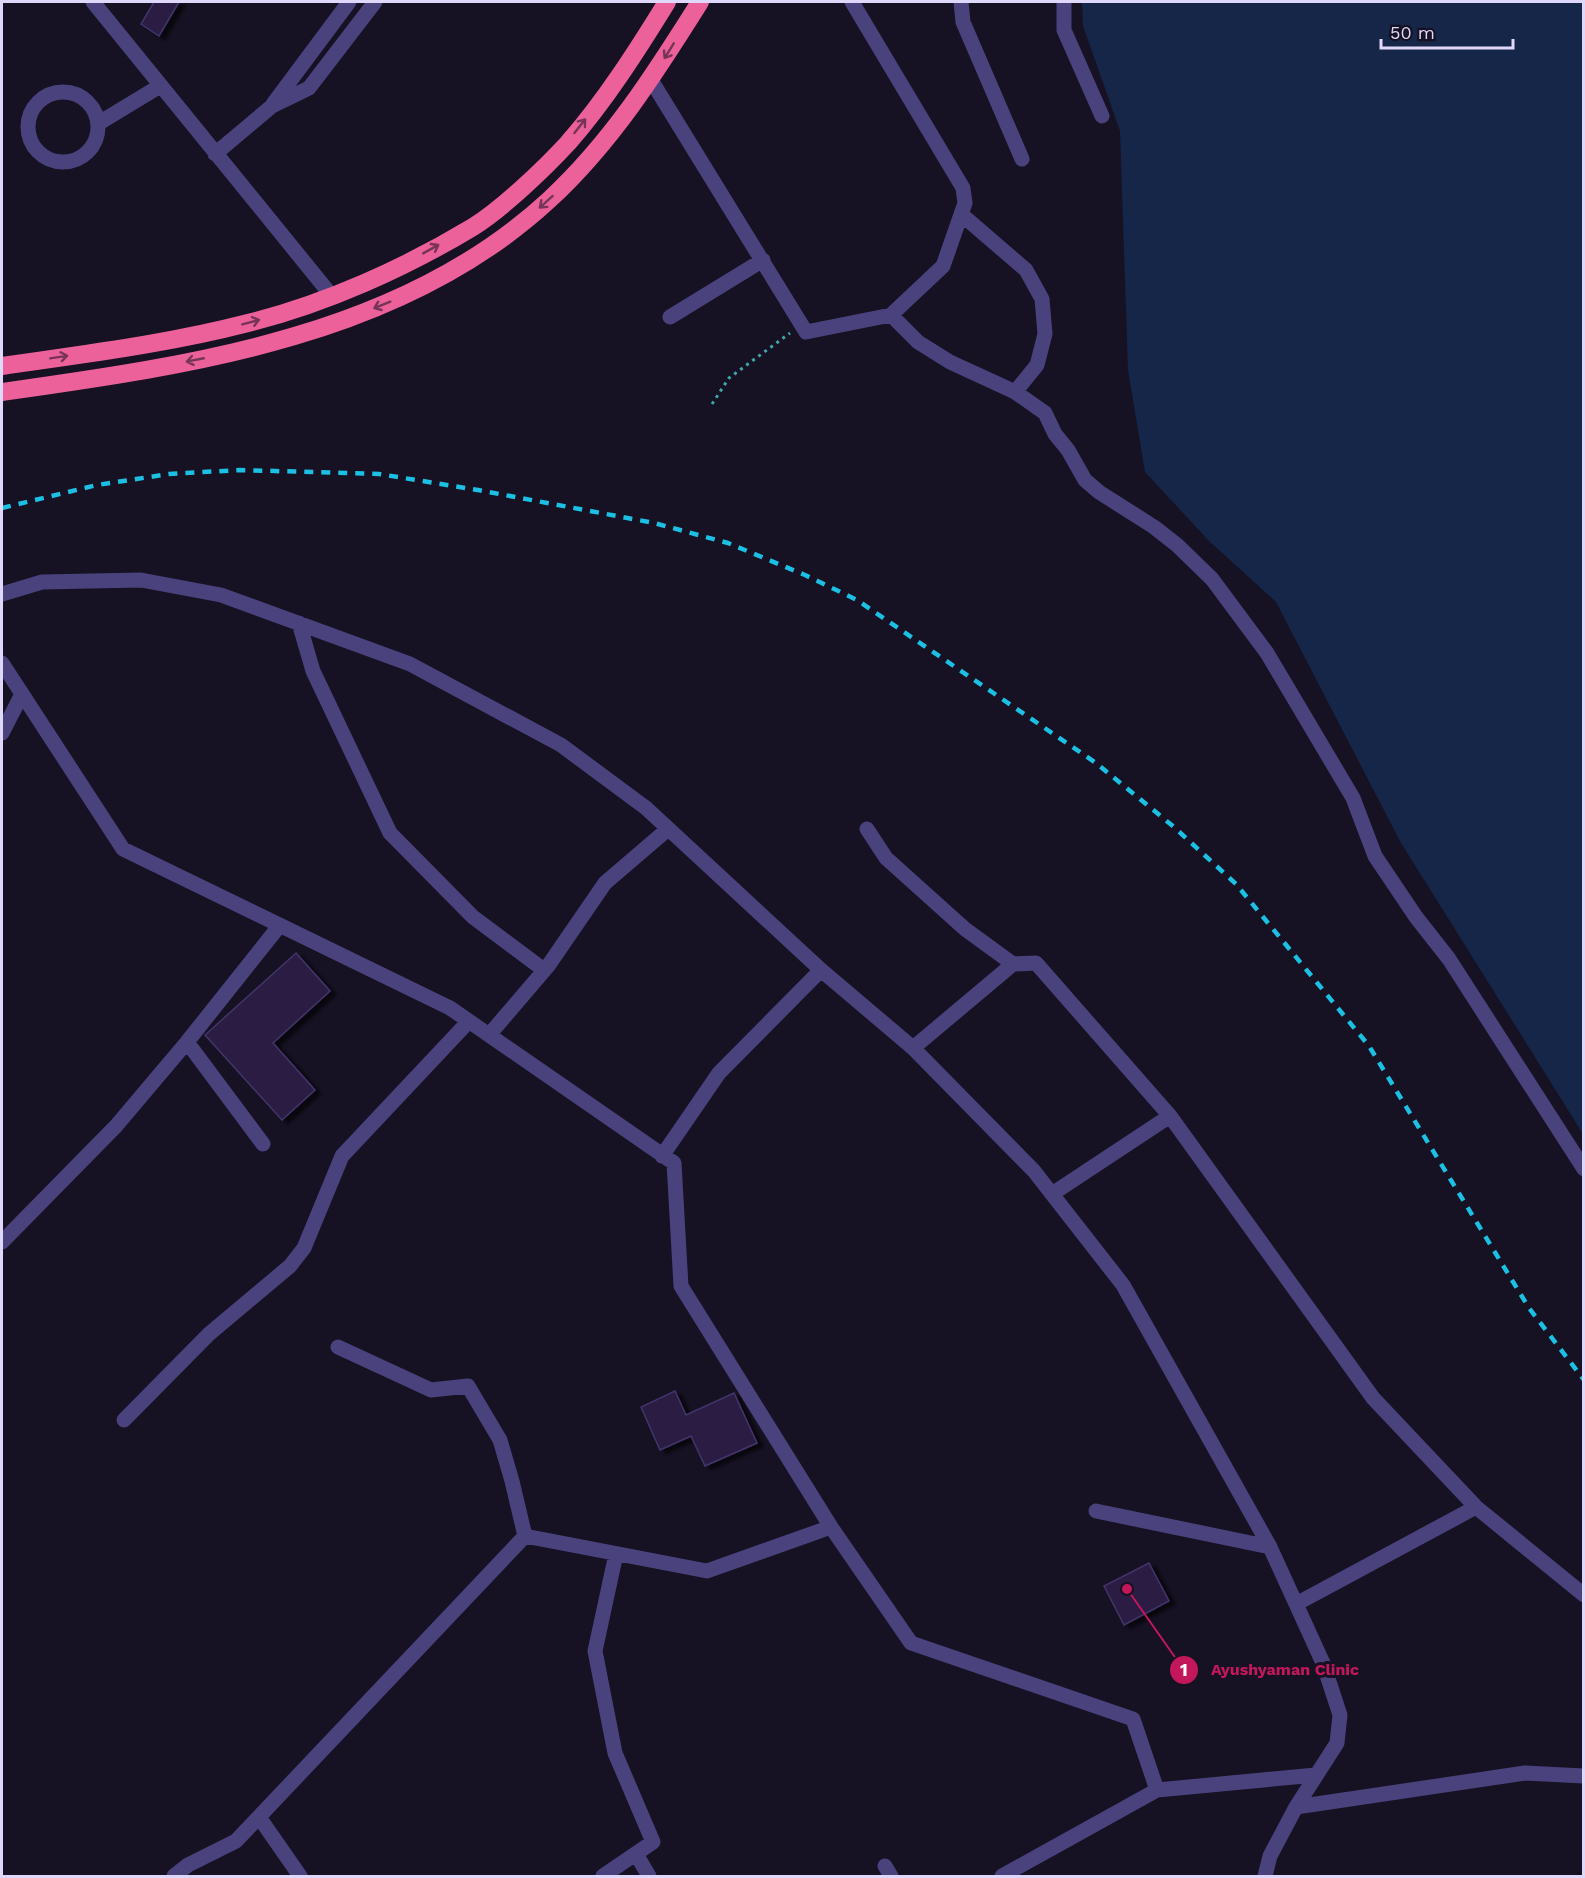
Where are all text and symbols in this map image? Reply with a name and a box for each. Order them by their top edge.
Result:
scale bar [1381,12,1513,50]
text: 50 m [1390,22,1435,43]
one-way arrow [662,42,674,59]
one-way arrow [574,119,587,135]
one-way arrow [539,195,554,209]
one-way arrow [422,243,440,254]
one-way arrow [373,300,392,311]
one-way arrow [241,316,260,328]
one-way arrow [49,352,69,363]
one-way arrow [186,355,206,366]
callout: Ayushyaman Clinic [1169,1653,1371,1687]
text: 1 [1180,1659,1188,1680]
text: Ayushyaman Clinic [1211,1660,1359,1679]

